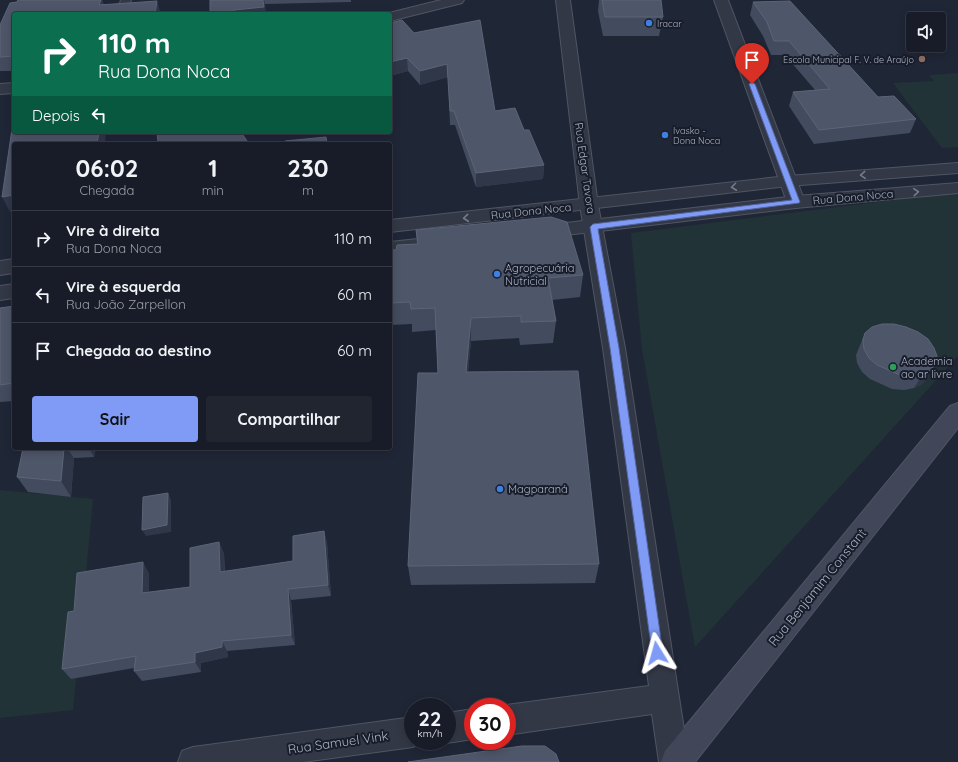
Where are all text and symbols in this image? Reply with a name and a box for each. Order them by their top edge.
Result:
map controls [906,12,946,52]
button: sound [906,12,946,52]
marker: Iracar [644,18,654,28]
place label: Iracar [657,18,682,29]
text: 110 m [98,25,171,60]
icon: right [32,28,84,80]
pin [735,43,769,84]
icon: arrive [741,49,763,71]
place label: Escola Municipal F. V. de Araújo [783,54,914,65]
marker: Escola Municipal F. V. de Araújo [917,54,927,64]
text: Rua Dona Noca [98,60,230,83]
icon: left [88,104,110,126]
text: Depois [32,106,80,125]
street label: Rua Edgar Tavora [572,121,598,215]
place label: Ivasko - Dona Noca [673,125,720,146]
marker: Ivasko - Dona Noca [660,130,670,140]
text: 06:02 [75,153,138,183]
text: 1 [208,153,217,183]
text: 230 [287,153,329,183]
one-way arrow [860,170,866,179]
text: Chegada [79,182,134,198]
text: min [202,182,224,198]
text: m [302,182,314,198]
one-way arrow [731,182,737,191]
street label: Rua Dona Noca [812,187,894,207]
one-way arrow [913,187,919,196]
street label: Rua Dona Noca [490,200,572,222]
one-way arrow [463,213,469,222]
text: Vire à direita [66,221,160,240]
icon: right [32,228,54,250]
text: 110 m [334,229,372,248]
text: Rua Dona Noca [66,240,162,256]
place label: Agropecuária Nutricial [505,261,574,288]
marker: Agropecuária Nutricial [492,269,502,279]
text: Vire à esquerda [66,277,181,296]
icon: left [32,284,54,306]
text: 60 m [337,285,372,304]
text: Rua João Zarpellon [66,296,186,312]
icon: arrive [32,340,54,362]
text: Chegada ao destino [66,341,211,360]
text: 60 m [337,341,372,360]
place label: Academia ao ar livre [901,354,952,381]
marker: Academia ao ar livre [888,362,898,372]
button: Sair [32,396,198,442]
button: Compartilhar [206,396,372,442]
place label: Magparaná [508,482,568,496]
marker: Magparaná [495,484,505,494]
street label: Rua Benjamim Constant [765,525,869,649]
position arrow [636,632,678,674]
speed limit sign: 30 [464,698,516,750]
text: 22 [419,706,441,731]
street label: Rua Samuel Vink [287,727,389,757]
text: km/h [417,727,443,740]

